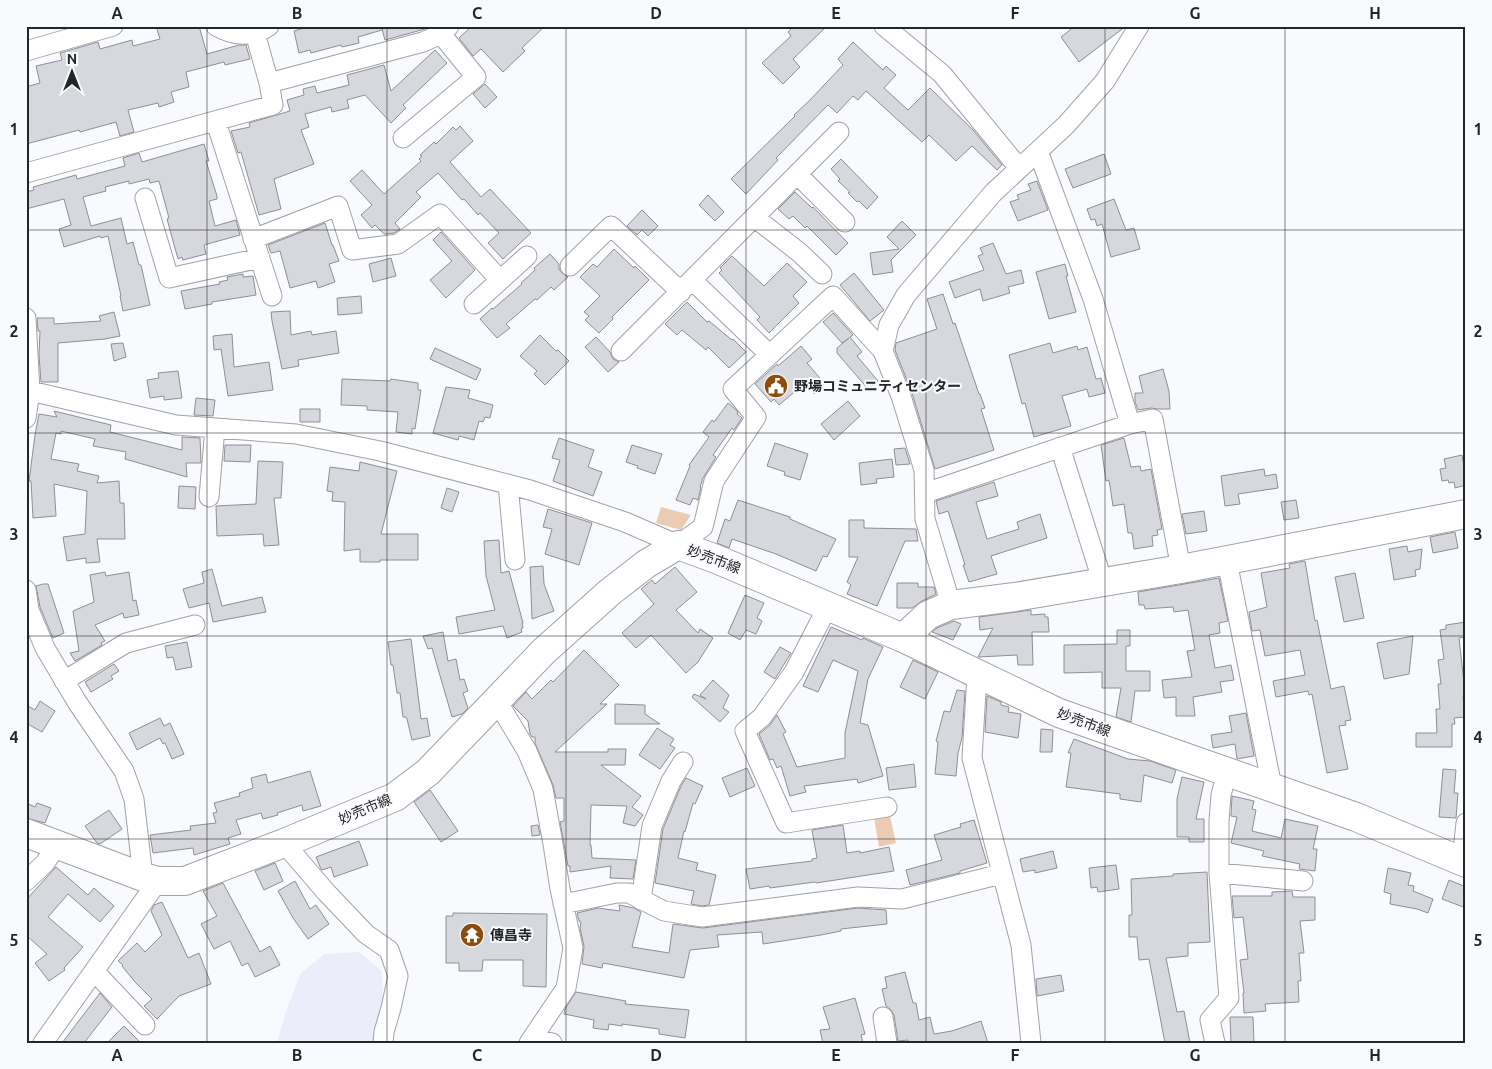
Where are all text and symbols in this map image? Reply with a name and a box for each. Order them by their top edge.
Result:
text: A [111,4,123,22]
text: B [292,4,302,22]
text: C [472,4,482,22]
text: D [650,4,662,22]
text: E [831,4,841,22]
text: F [1011,4,1020,22]
text: G [1189,4,1201,22]
text: H [1369,4,1381,22]
north arrow [48,48,98,98]
text: N [67,51,77,67]
text: 1 [9,120,19,138]
text: 1 [1473,120,1483,138]
text: 2 [9,322,19,340]
text: 2 [1473,322,1483,340]
public building icon: 野場コミュニティセンター [763,373,789,399]
place label: 野場コミュニティセンター [794,378,961,394]
text: 3 [9,525,19,543]
text: 3 [1473,525,1483,543]
street label: 妙売市線 [685,541,743,577]
street label: 妙売市線 [1055,704,1113,740]
text: 4 [9,728,19,746]
text: 4 [1473,728,1483,746]
street label: 妙売市線 [336,791,394,827]
temple icon: 傳昌寺 [459,922,485,948]
place label: 傳昌寺 [490,927,532,943]
text: 5 [9,931,19,949]
text: 5 [1473,931,1483,949]
text: A [111,1046,123,1064]
text: B [292,1046,302,1064]
text: C [472,1046,482,1064]
text: D [650,1046,662,1064]
text: E [831,1046,841,1064]
text: F [1011,1046,1020,1064]
text: G [1189,1046,1201,1064]
text: H [1369,1046,1381,1064]

